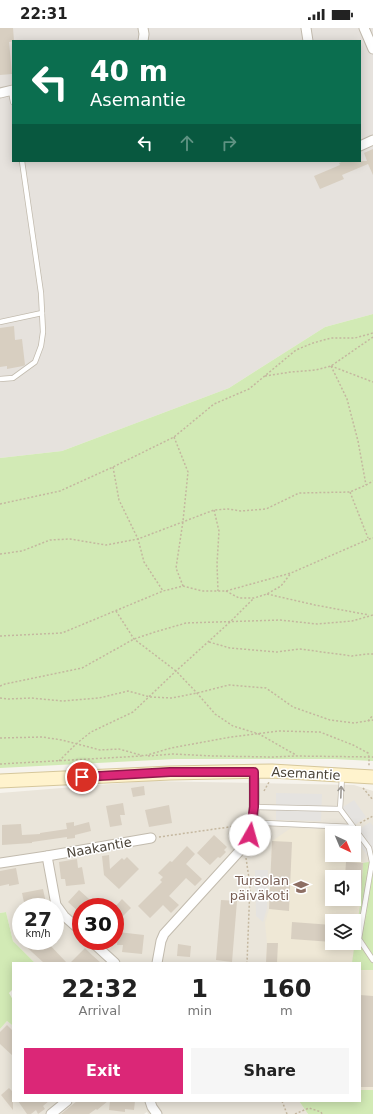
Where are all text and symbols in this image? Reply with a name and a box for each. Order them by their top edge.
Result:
text: 22:31 [20,5,68,23]
text: 40 m [90,55,168,88]
icon: left [24,56,76,108]
text: Asemantie [90,89,186,110]
icon: left [134,132,156,154]
icon: ahead [176,132,198,154]
icon: right [218,132,240,154]
pin [65,760,99,794]
street label: Asemantie [271,764,341,783]
icon: arrive [71,766,93,788]
one-way arrow [337,786,345,799]
position arrow [229,814,271,856]
north arrow [325,826,361,862]
map controls [325,826,361,950]
street label: Naakantie [65,834,133,861]
button: sound [325,870,361,906]
place label: Tursolan päiväkoti [230,873,289,903]
school or university icon: Tursolan päiväkoti [292,878,310,896]
speed limit sign: 30 [72,898,124,950]
text: 27 [24,907,52,931]
button: layers [325,914,361,950]
text: km/h [25,928,51,939]
text: 22:32 [61,975,138,1003]
text: 1 [191,975,208,1003]
text: 160 [261,975,311,1003]
text: Arrival [79,1003,121,1018]
text: min [187,1003,212,1018]
text: m [280,1003,293,1018]
button: Exit [24,1048,183,1094]
button: Share [191,1048,349,1094]

